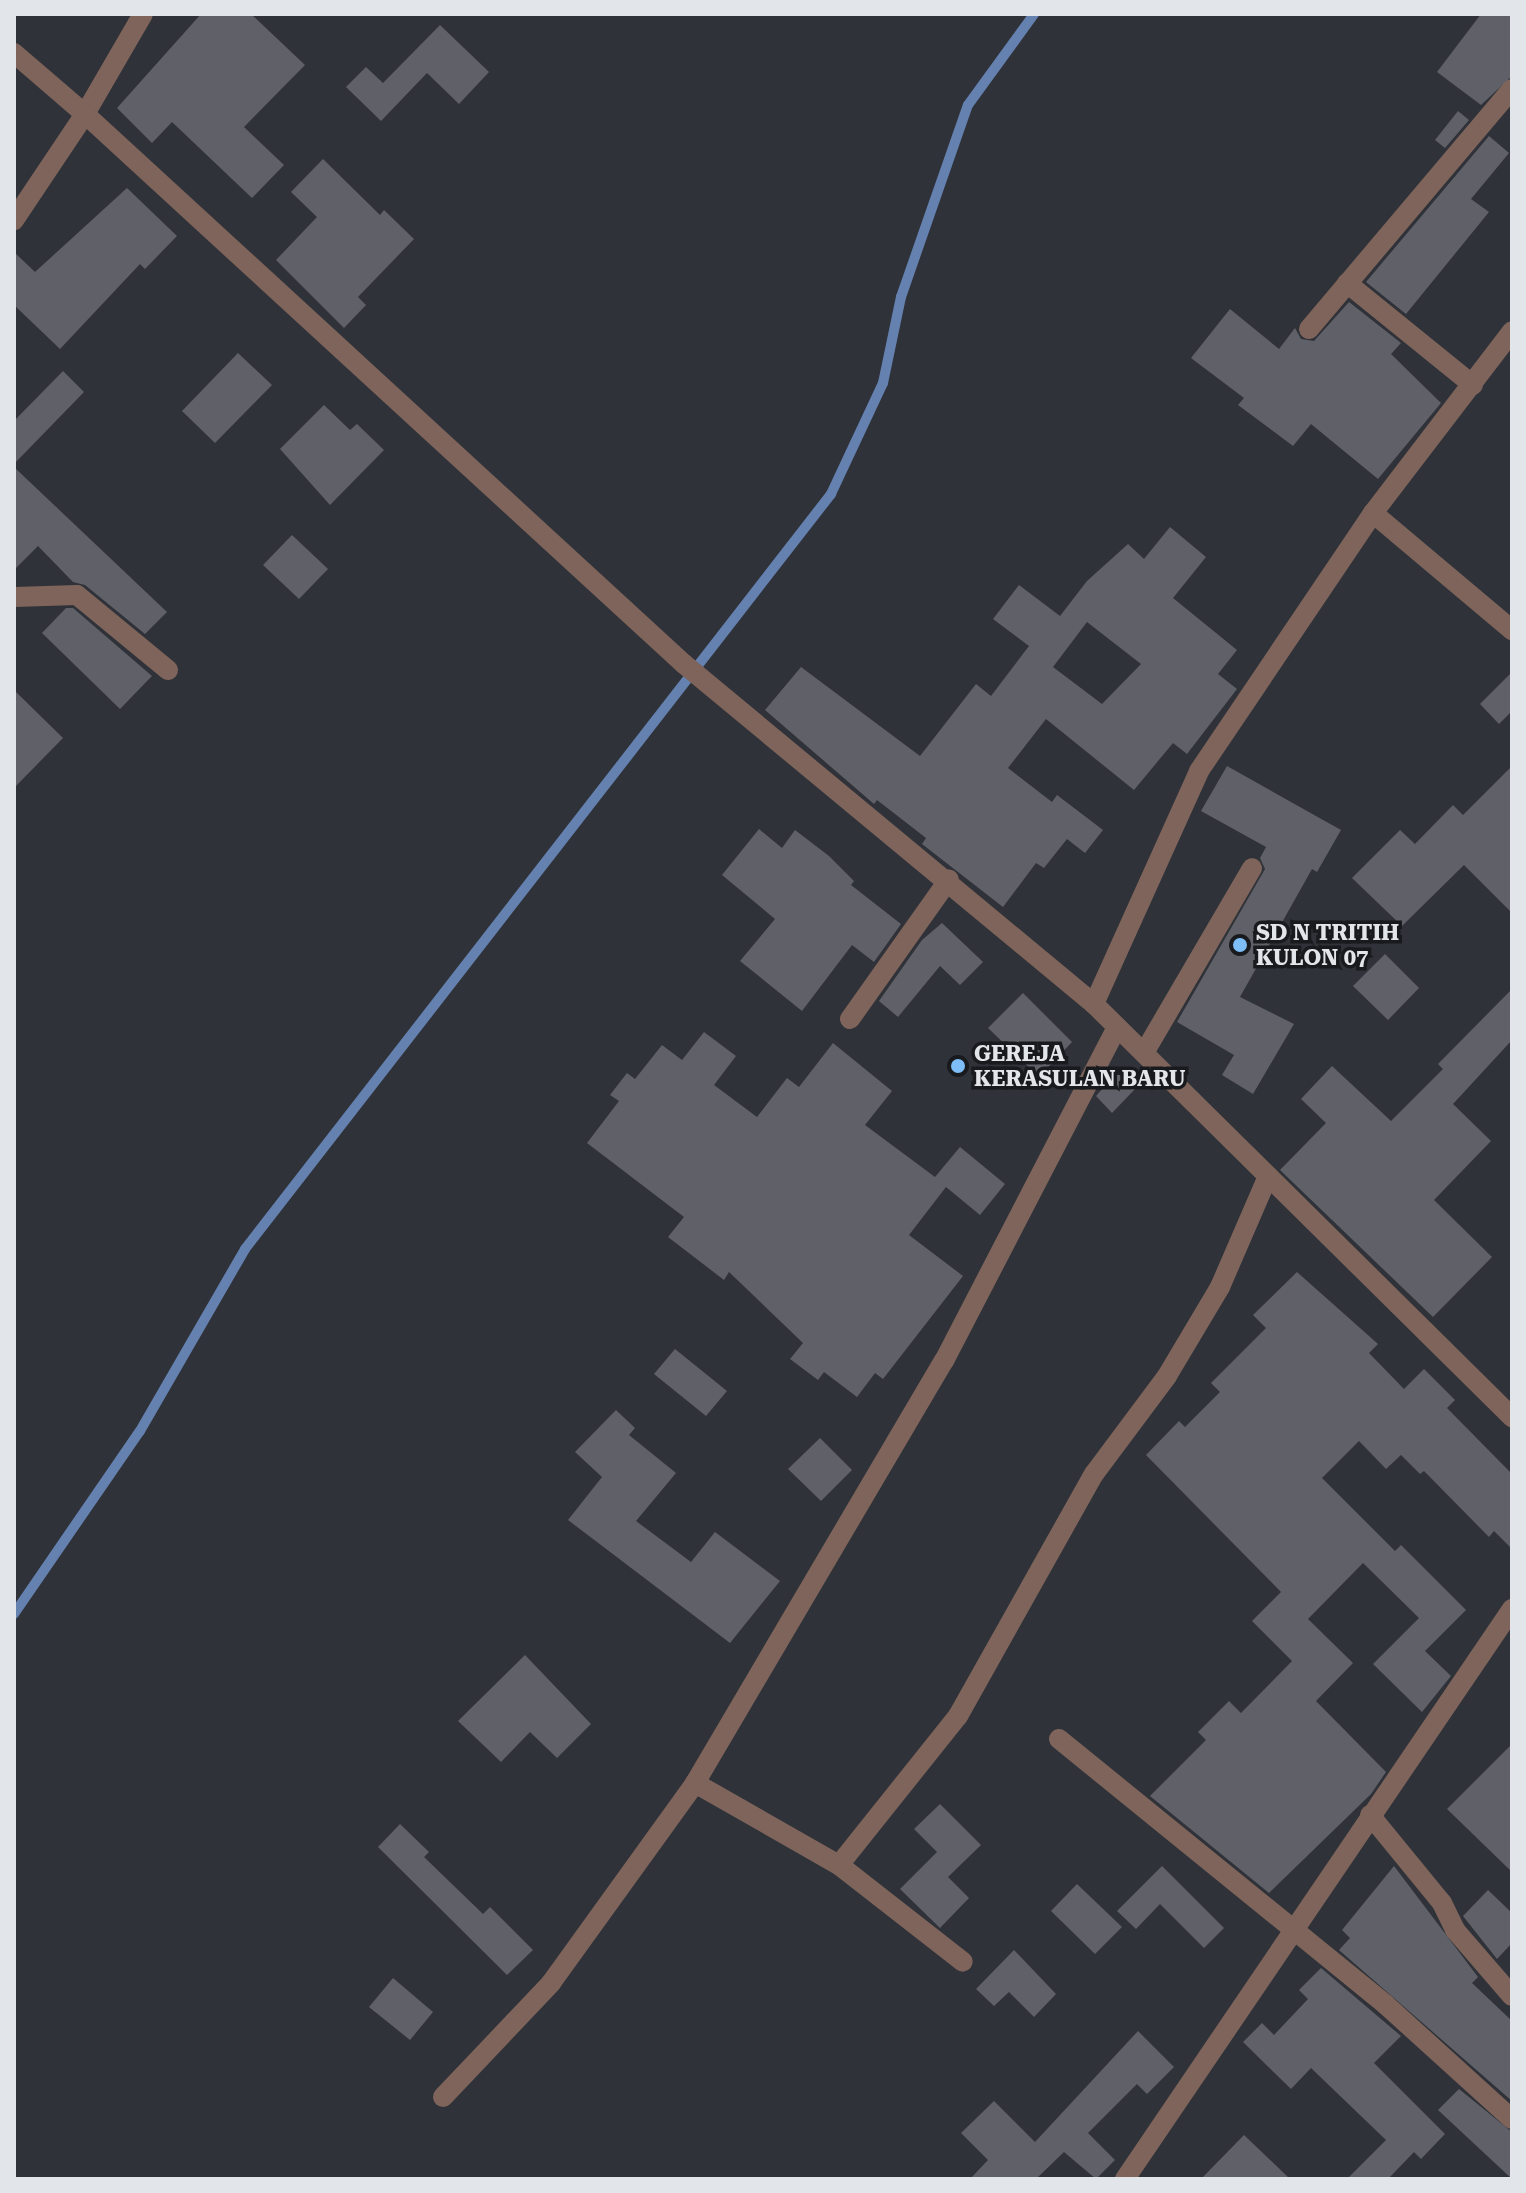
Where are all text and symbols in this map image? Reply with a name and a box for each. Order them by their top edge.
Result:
place label: SD N TRITIH KULON 07 [1256,919,1399,970]
marker: SD N TRITIH KULON 07 [1231,936,1249,954]
place label: GEREJA KERASULAN BARU [974,1040,1186,1092]
marker: GEREJA KERASULAN BARU [949,1057,967,1075]

